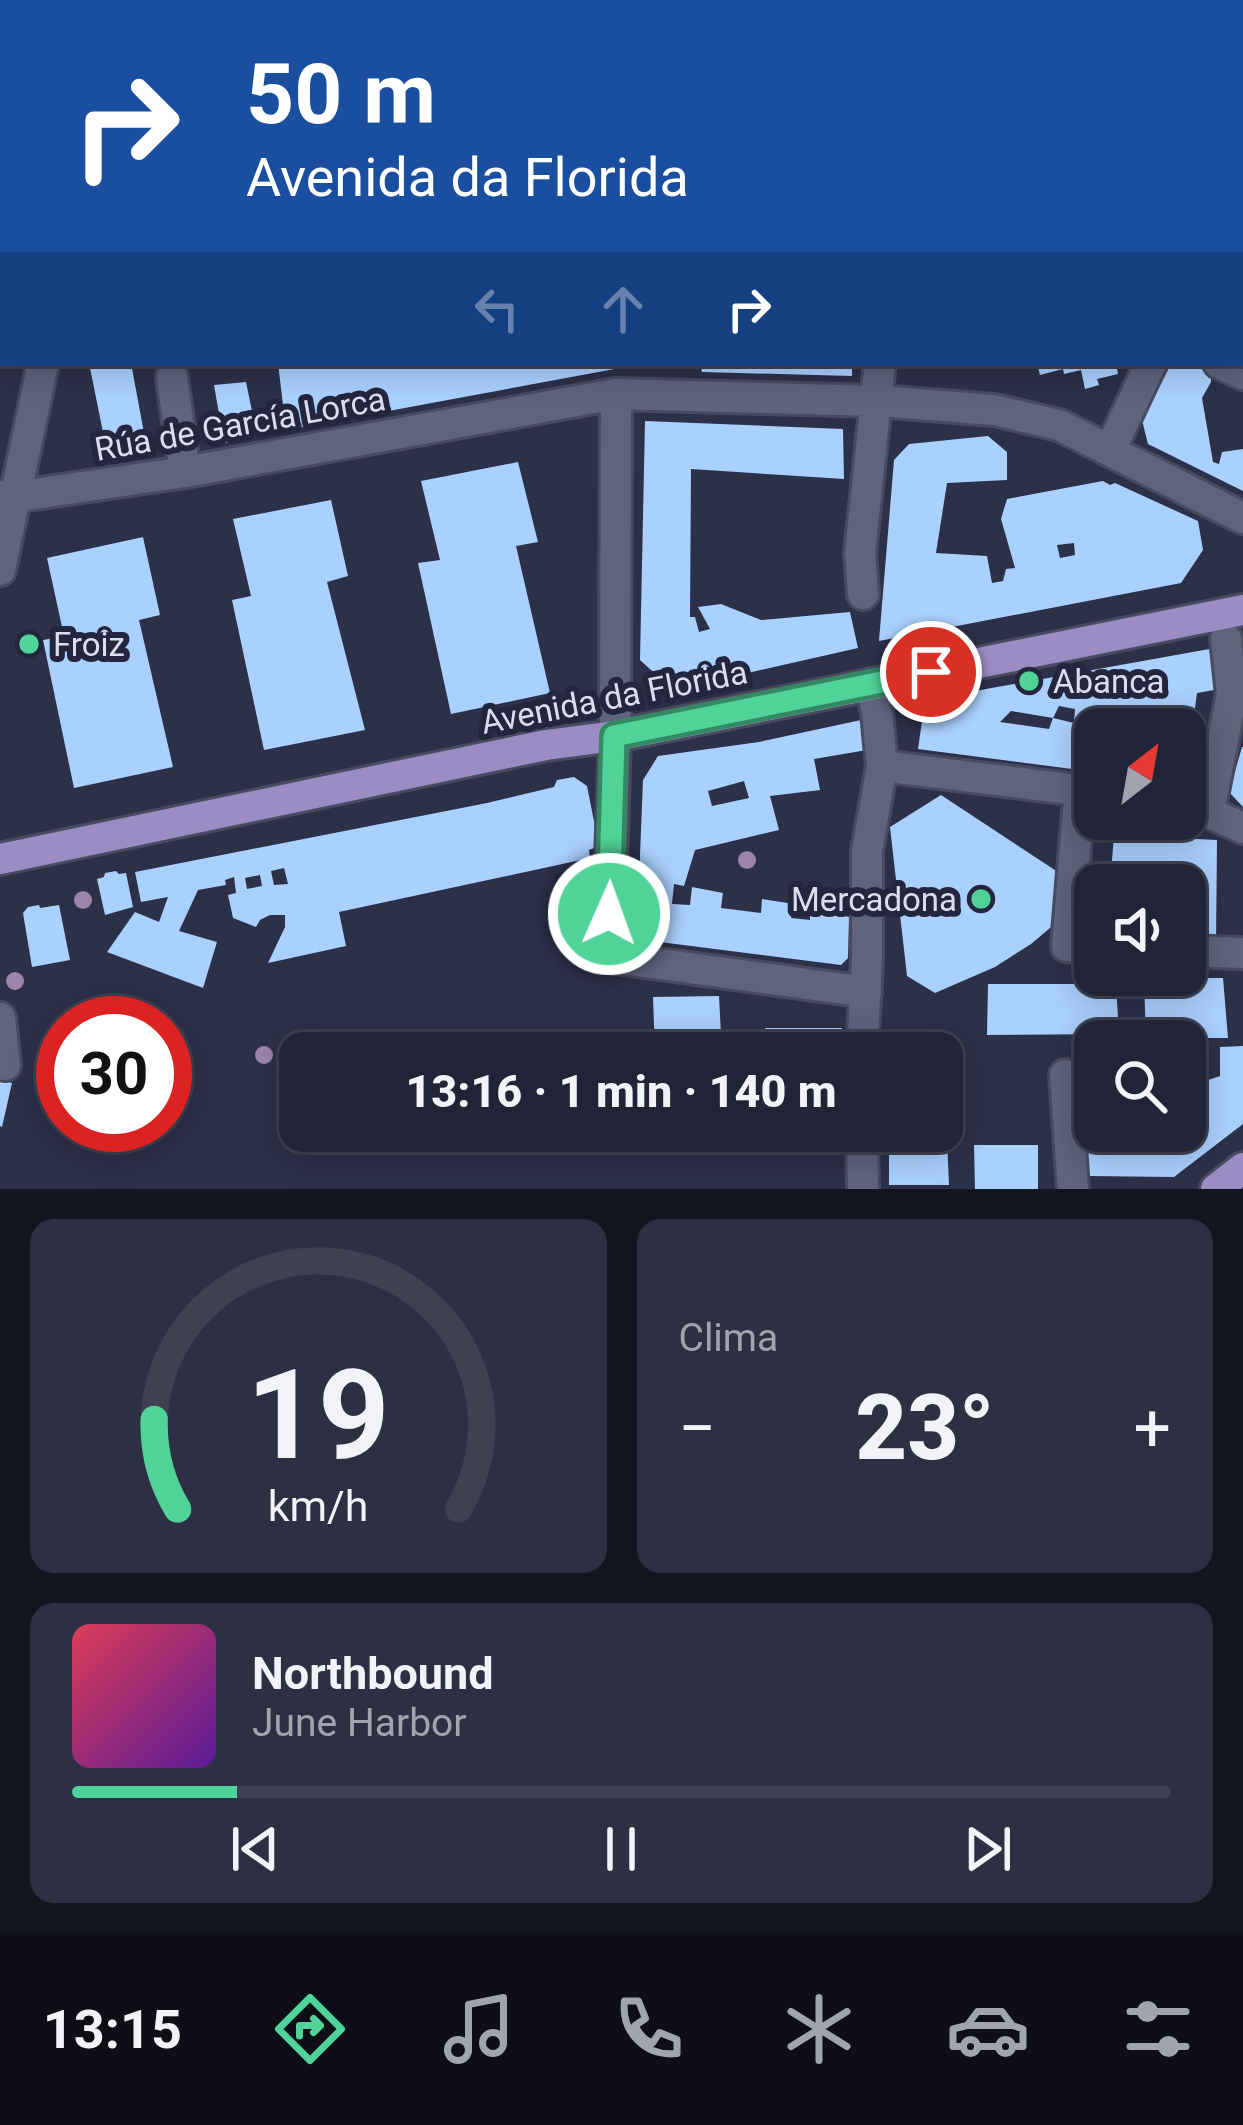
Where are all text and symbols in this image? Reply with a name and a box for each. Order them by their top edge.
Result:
text: 50 m [246,45,436,144]
icon: right [48,48,204,204]
text: Avenida da Florida [246,146,689,209]
icon: left [464,276,530,342]
icon: ahead [590,276,656,342]
icon: right [716,276,782,342]
street label: Rúa de García Lorca [92,379,388,469]
pin [880,621,982,723]
place label: Froiz [53,625,125,664]
marker: Froiz [16,631,42,657]
icon: arrive [898,639,964,705]
street label: Avenida da Florida [477,652,751,742]
place label: Abanca [1053,662,1164,701]
marker: Abanca [1016,668,1042,694]
north arrow [1074,708,1206,840]
map controls [1074,708,1206,1152]
position arrow [546,851,672,977]
button: sound [1074,864,1206,996]
place label: Mercadona [791,880,957,919]
marker: Mercadona [968,886,994,912]
speed limit sign: 30 [36,996,192,1152]
button: search [1074,1020,1206,1152]
text: 13:16 · 1 min · 140 m [405,1065,837,1118]
text: Clima [679,1315,778,1361]
text: 19 [247,1342,390,1488]
text: 23° [855,1376,995,1481]
text: − [679,1390,716,1467]
text: + [1134,1390,1171,1467]
text: km/h [268,1481,369,1531]
text: Northbound [252,1647,494,1700]
text: June Harbor [252,1700,467,1746]
icon: previous [222,1816,288,1882]
icon: pause [588,1816,654,1882]
icon: next [955,1816,1021,1882]
icon: directions [268,1987,352,2071]
icon: music [437,1987,521,2071]
icon: phone [607,1987,691,2071]
icon: climate [777,1987,861,2071]
icon: car [946,1987,1030,2071]
icon: filters [1116,1987,1200,2071]
text: 13:15 [43,1998,182,2061]

